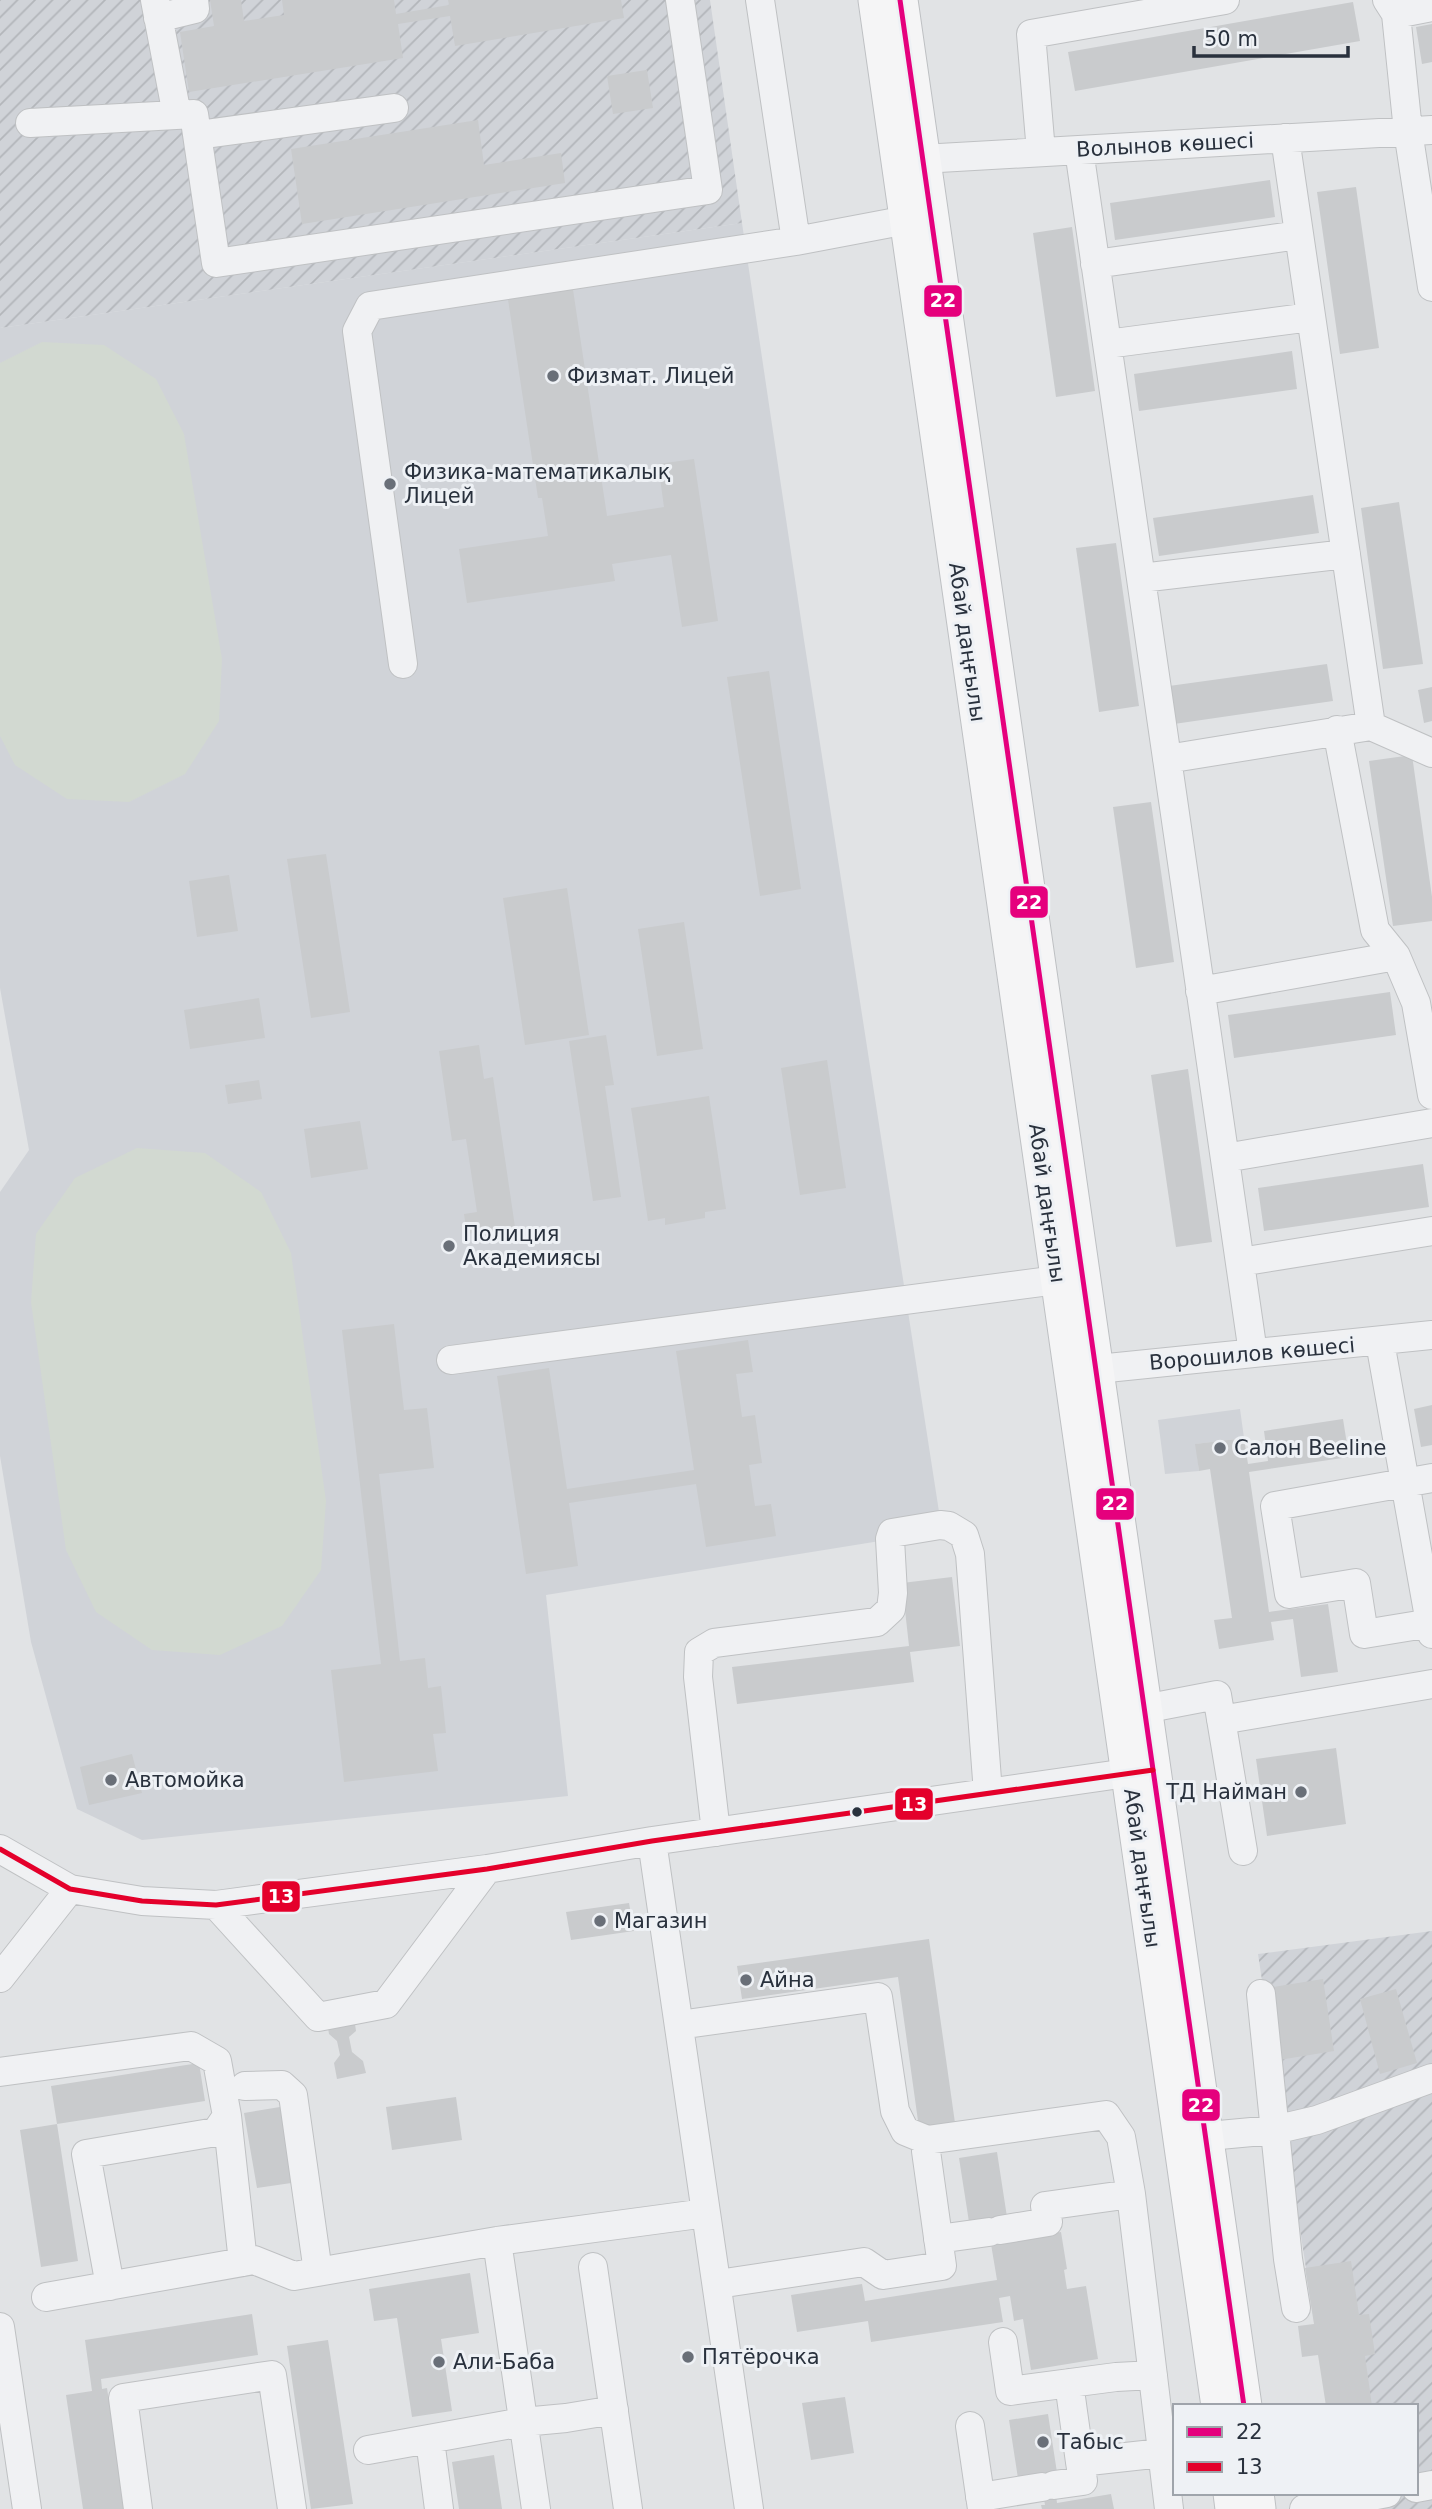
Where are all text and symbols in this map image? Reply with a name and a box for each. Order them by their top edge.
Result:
scale bar [1194,14,1348,58]
text: 50 m [1204,27,1258,51]
street label: Волынов көшесі [1076,128,1254,162]
line badge: 22 [923,284,963,318]
text: 22 [930,289,956,311]
place label: Физмат. Лицей [567,364,735,388]
marker: Физмат. Лицей [545,368,561,384]
place label: Физика-математикалық Лицей [404,460,671,508]
marker: Физика-математикалық Лицей [382,476,398,492]
street label: Абай даңғылы [944,561,990,723]
line badge: 22 [1009,885,1049,919]
text: 22 [1016,891,1042,913]
street label: Абай даңғылы [1024,1122,1070,1284]
place label: Полиция Академиясы [463,1222,601,1270]
marker: Полиция Академиясы [441,1238,457,1254]
street label: Ворошилов көшесі [1148,1333,1356,1375]
place label: Cалон Beeline [1234,1436,1386,1460]
marker: Cалон Beeline [1212,1440,1228,1456]
line badge: 22 [1095,1487,1135,1521]
text: 22 [1102,1492,1128,1514]
place label: Автомойка [125,1768,245,1792]
marker: Автомойка [103,1772,119,1788]
place label: ТД Найман [1165,1780,1287,1804]
marker: ТД Найман [1293,1784,1309,1800]
line badge: 13 [894,1787,934,1821]
street label: Абай даңғылы [1119,1787,1165,1949]
text: 13 [901,1793,927,1815]
unlabelled marker [850,1805,864,1819]
line badge: 13 [261,1880,301,1913]
text: 13 [268,1885,294,1907]
place label: Магазин [614,1909,707,1933]
marker: Магазин [592,1913,608,1929]
place label: Айна [760,1968,815,1992]
marker: Айна [738,1972,754,1988]
line badge: 22 [1181,2088,1221,2122]
text: 22 [1188,2094,1214,2116]
place label: Пятёрочка [702,2345,820,2369]
marker: Пятёрочка [680,2349,696,2365]
place label: Али-Баба [453,2350,555,2374]
marker: Али-Баба [431,2354,447,2370]
legend [1173,2404,1418,2495]
text: 22 [1236,2420,1263,2444]
place label: Табыс [1056,2430,1124,2454]
marker: Табыс [1035,2434,1051,2450]
text: 13 [1236,2455,1263,2479]

